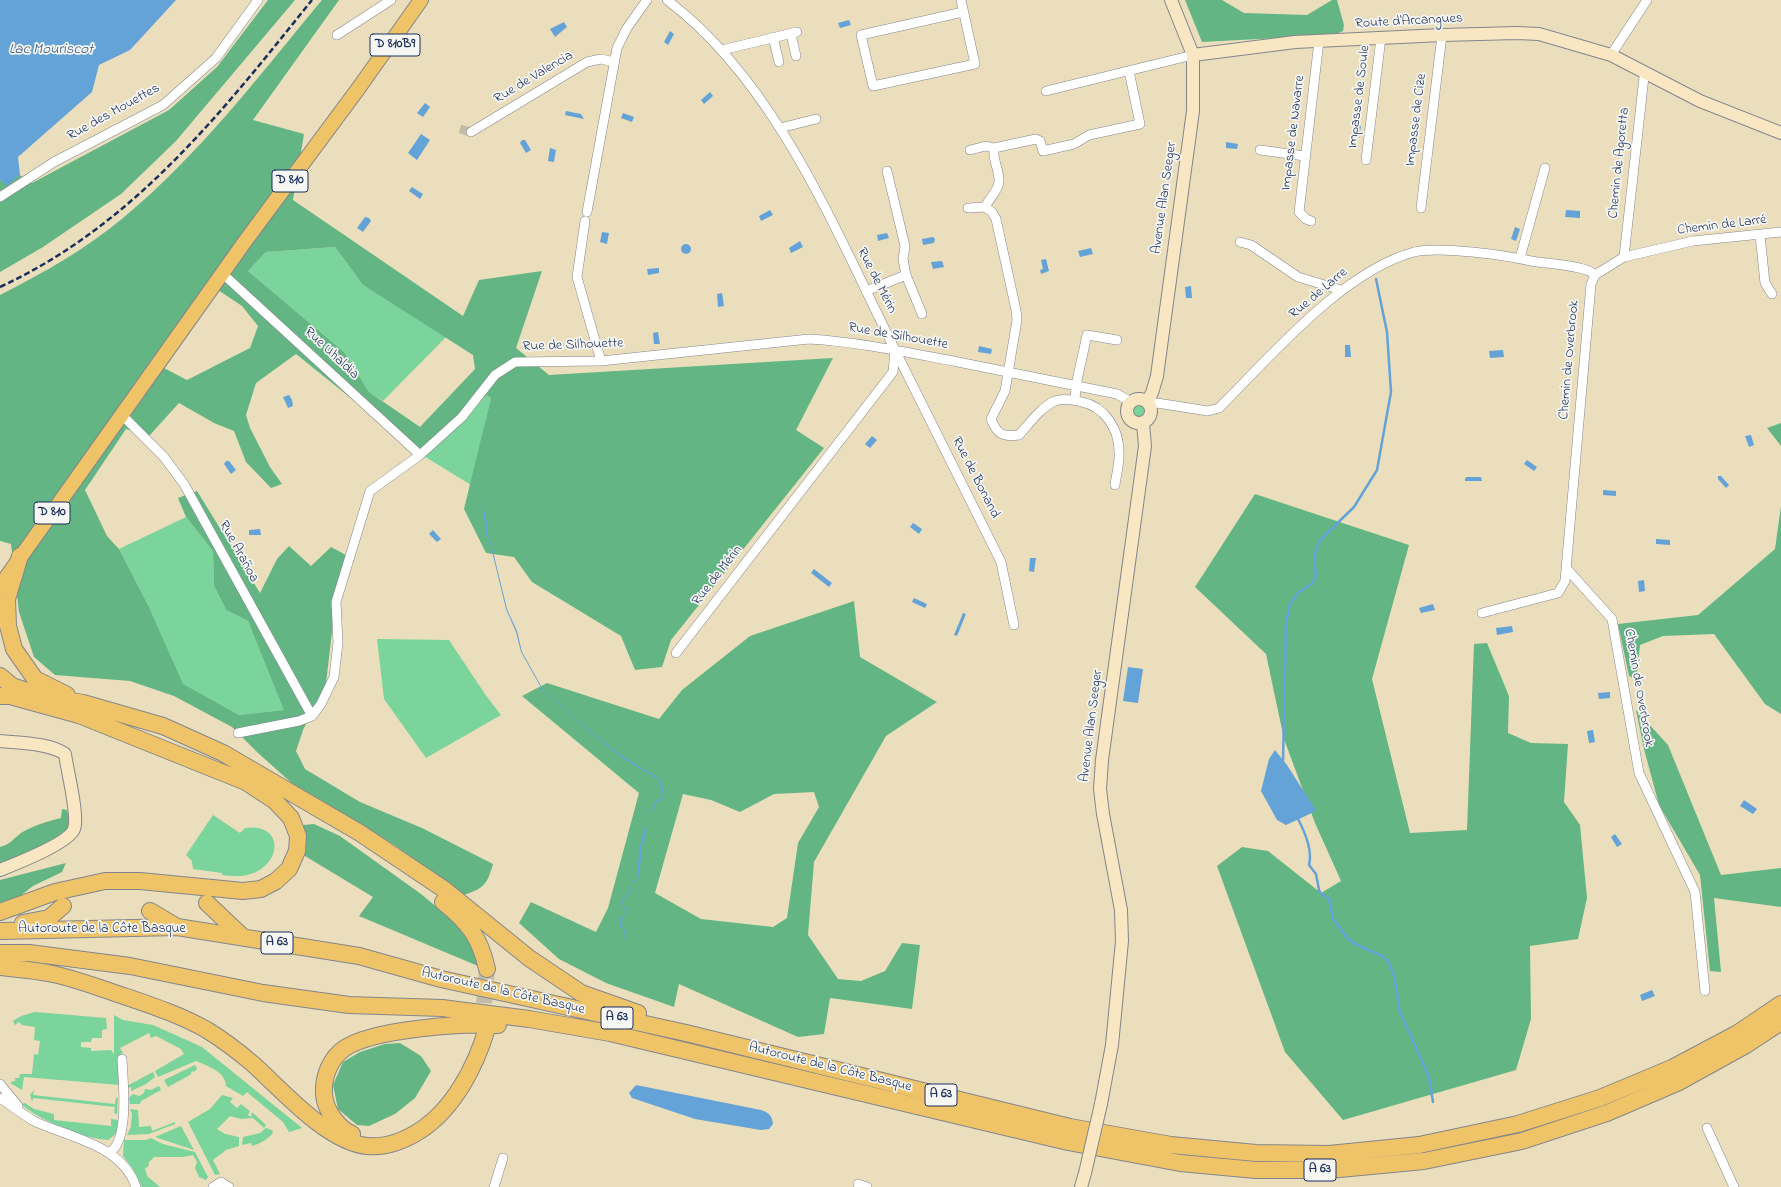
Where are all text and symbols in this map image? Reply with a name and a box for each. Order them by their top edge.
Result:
street label: Route d'Arcangues [1355,11,1463,33]
road number: D 810B9 [370,34,420,56]
water label: Lac Mouriscot [9,42,93,60]
street label: Impasse de Soule [1345,44,1375,150]
street label: Rue de Valencia [491,48,577,108]
street label: Impasse de Cize [1403,73,1431,167]
street label: Impasse de Navarre [1279,74,1309,192]
street label: Rue des Mouettes [65,81,163,145]
street label: Chemin de Agoretta [1606,107,1634,219]
street label: Avenue Alan Seeger [1149,141,1181,255]
road number: D 810 [272,170,308,192]
street label: Chemin de Larré [1676,212,1768,240]
street label: Rue de Mérin [852,245,900,317]
street label: Rue de Larre [1286,265,1352,323]
street label: Chemin de Overbrook [1556,300,1584,420]
street label: Rue de Silhouette [847,320,949,354]
street label: Rue Uhaldia [300,324,362,384]
street label: Rue de Silhouette [522,336,624,356]
street label: Rue de Bonand [947,435,1003,521]
road number: D 810 [34,502,70,524]
street label: Rue Arañoa [214,518,262,586]
street label: Rue de Mérin [689,543,747,609]
street label: Chemin de Overbrook [1619,628,1657,748]
street label: Avenue Alan Seeger [1077,669,1107,783]
street label: Autoroute de la Côte Basque [18,922,186,938]
road number: A 63 [261,932,293,954]
street label: Autoroute de la Côte Basque [420,965,586,1019]
road number: A 63 [601,1007,633,1029]
street label: Autoroute de la Côte Basque [747,1040,913,1096]
road number: A 63 [925,1084,957,1106]
road number: A 63 [1304,1159,1336,1181]

